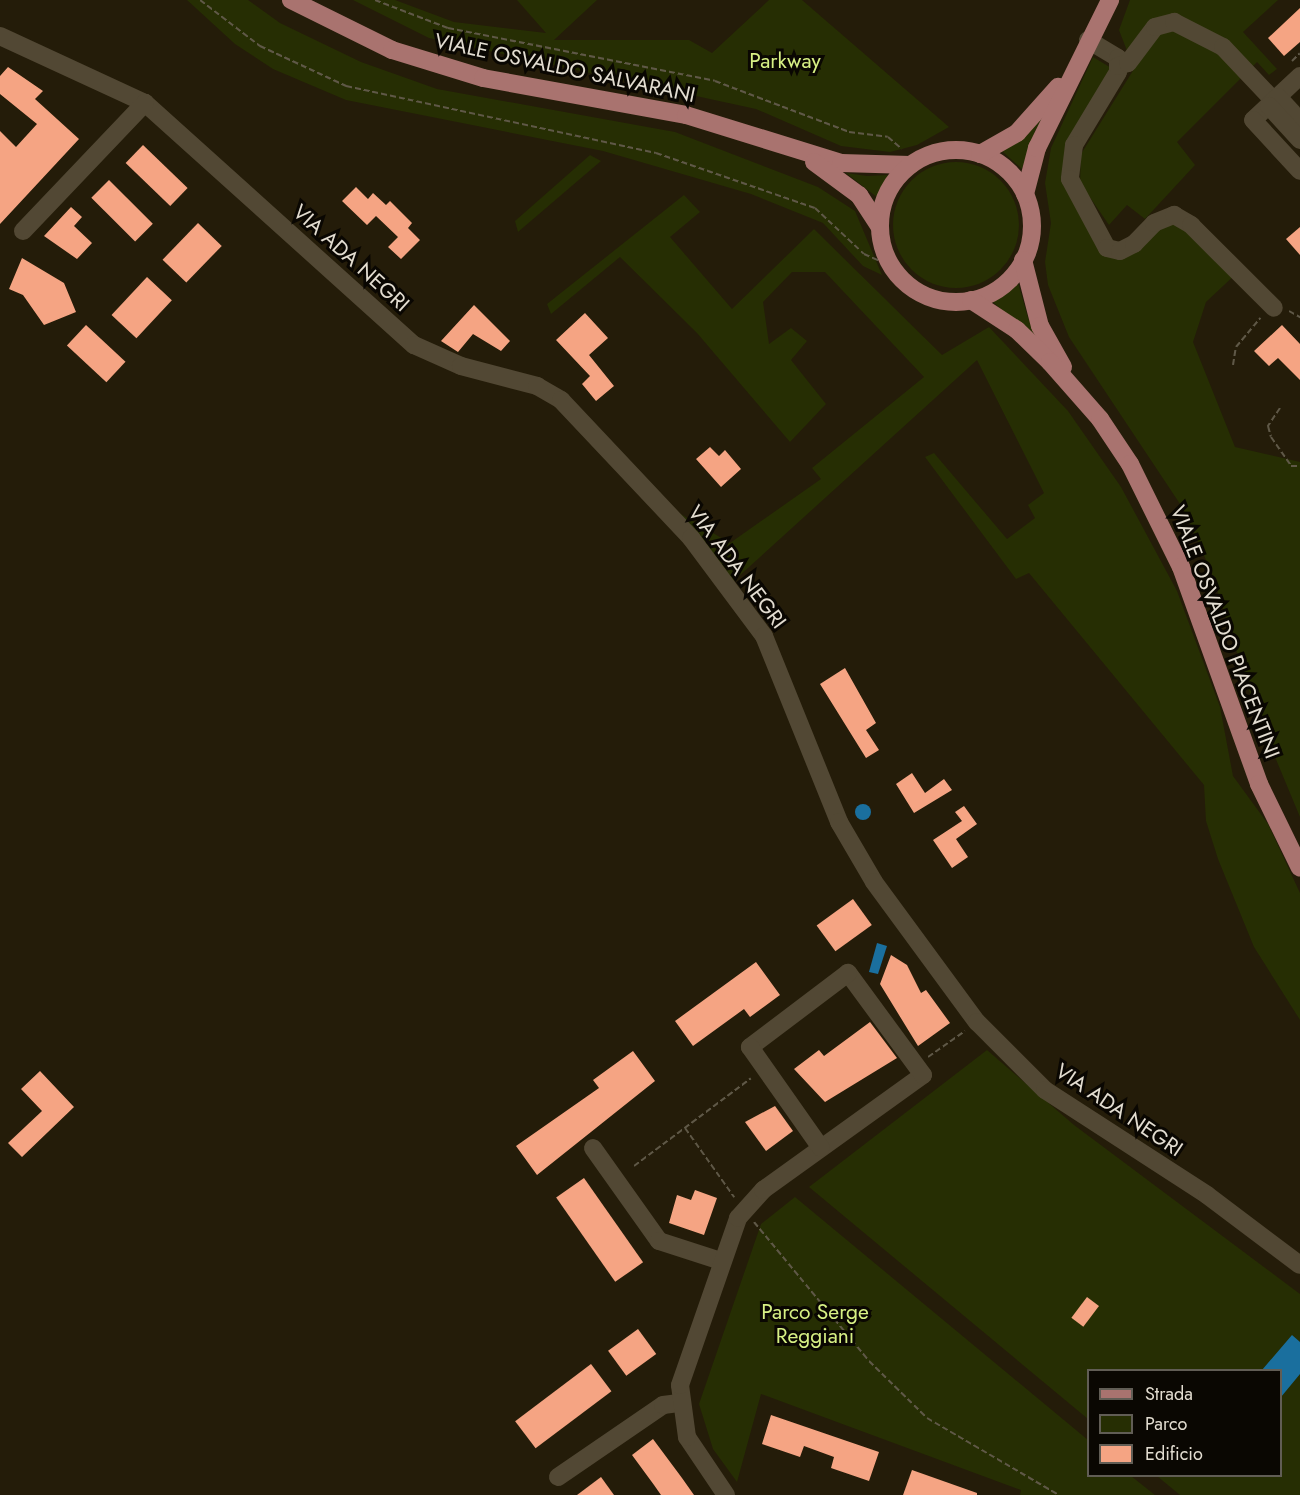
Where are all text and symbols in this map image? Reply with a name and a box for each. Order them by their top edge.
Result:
street label: VIALE OSVALDO SALVARANI [432,28,698,108]
park label: Parkway [749,48,821,74]
street label: VIA ADA NEGRI [288,199,414,317]
street label: VIA ADA NEGRI [682,500,792,634]
street label: VIALE OSVALDO PIACENTINI [1165,502,1285,762]
street label: VIA ADA NEGRI [1051,1058,1187,1162]
park label: Parco Serge Reggiani [761,1299,869,1349]
legend [1087,1369,1282,1477]
text: Strada [1145,1381,1193,1407]
text: Parco [1145,1411,1187,1437]
text: Edificio [1145,1441,1203,1467]

